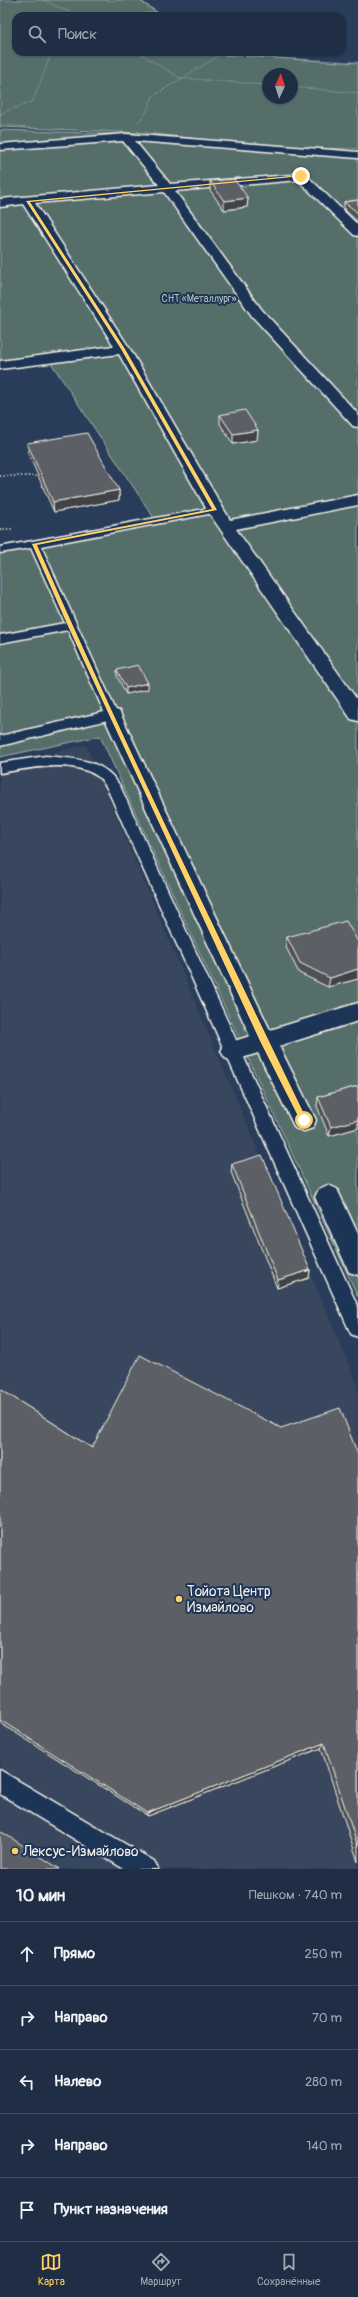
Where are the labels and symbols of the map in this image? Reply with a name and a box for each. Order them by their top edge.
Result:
north arrow [262,68,298,104]
route end [292,167,310,185]
park label: СНТ «Металлург» [162,293,236,305]
route start [295,1111,313,1129]
place label: Тойота Центр Измайлово [187,1583,271,1616]
marker: Тойота Центр Измайлово [174,1594,184,1604]
place label: Лексус-Измайлово [22,1843,139,1860]
marker: Лексус-Измайлово [10,1846,20,1856]

